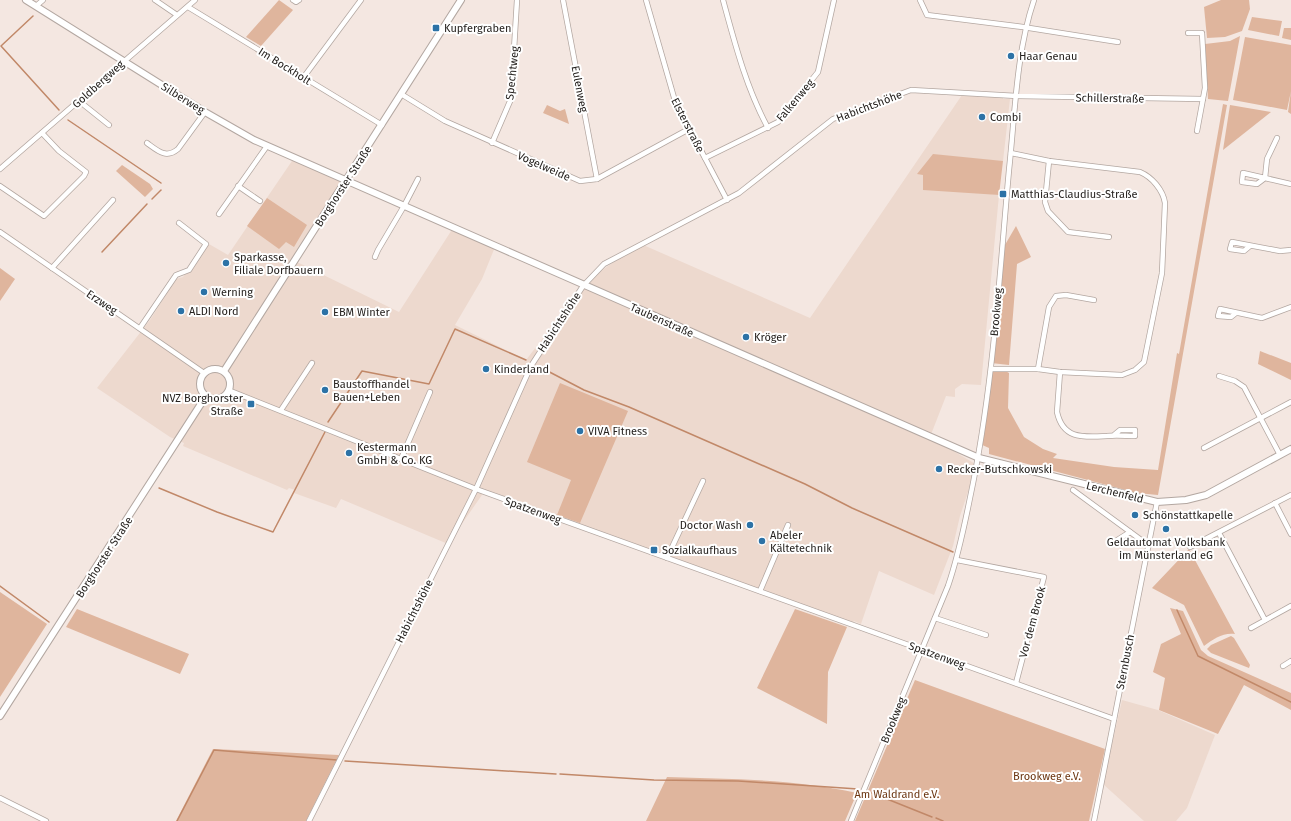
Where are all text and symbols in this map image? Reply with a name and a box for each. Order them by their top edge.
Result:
place label: Kupfergraben [444,22,512,35]
marker: Kupfergraben [431,23,441,33]
street label: Im Bockholt [256,45,313,88]
street label: Spechtweg [503,45,522,100]
place label: Haar Genau [1019,50,1077,63]
marker: Haar Genau [1006,51,1016,61]
street label: Goldbergweg [70,58,127,111]
street label: Eulenweg [569,65,590,114]
street label: Falkenweg [774,76,817,124]
street label: Silberweg [159,80,207,117]
street label: Habichtshöhe [835,88,904,125]
street label: Schillerstraße [1076,91,1144,106]
street label: Elsterstraße [668,96,707,155]
place label: Combi [990,111,1021,124]
marker: Combi [977,112,987,122]
street label: Borghorster Straße [312,143,375,229]
street label: Vogelweide [515,149,572,184]
place label: Matthias-Claudius-Straße [1011,188,1137,201]
marker: Matthias-Claudius-Straße [998,189,1008,199]
place label: Sparkasse, Filiale Dorfbauern [234,251,323,277]
marker: Sparkasse, Filiale Dorfbauern [221,258,231,268]
place label: Werning [212,286,253,299]
street label: Erzweg [84,287,120,318]
marker: Werning [199,287,209,297]
street label: Brookweg [988,287,1005,337]
street label: Habichtshöhe [535,290,584,355]
street label: Taubenstraße [628,301,695,340]
place label: ALDI Nord [189,305,238,318]
marker: ALDI Nord [176,306,186,316]
place label: EBM Winter [333,306,390,319]
marker: EBM Winter [320,307,330,317]
place label: Kröger [754,331,787,344]
marker: Kröger [741,332,751,342]
place label: Kinderland [494,363,549,376]
marker: Kinderland [481,364,491,374]
place label: Baustoffhandel Bauen+Leben [333,378,409,404]
marker: Baustoffhandel Bauen+Leben [320,385,330,395]
place label: NVZ Borghorster Straße [162,392,244,418]
marker: NVZ Borghorster Straße [246,399,256,409]
place label: VIVA Fitness [588,425,647,438]
marker: VIVA Fitness [575,426,585,436]
place label: Kestermann GmbH & Co. KG [357,441,432,467]
marker: Kestermann GmbH & Co. KG [344,448,354,458]
place label: Recker-Butschkowski [947,463,1052,476]
marker: Recker-Butschkowski [934,464,944,474]
street label: Lerchenfeld [1085,479,1145,506]
street label: Spatzenweg [503,494,563,527]
place label: Schönstattkapelle [1143,509,1233,522]
marker: Schönstattkapelle [1130,510,1140,520]
street label: Borghorster Straße [73,514,136,600]
place label: Doctor Wash [680,519,742,532]
marker: Doctor Wash [745,520,755,530]
marker: Geldautomat Volksbank im Münsterland eG [1161,524,1171,534]
place label: Abeler Kältetechnik [770,529,832,555]
marker: Abeler Kältetechnik [757,536,767,546]
place label: Geldautomat Volksbank im Münsterland eG [1107,536,1226,562]
place label: Sozialkaufhaus [662,544,737,557]
marker: Sozialkaufhaus [649,545,659,555]
street label: Habichtshöhe [393,577,436,645]
street label: Vor dem Brook [1017,585,1048,659]
street label: Sternbusch [1114,633,1137,691]
street label: Spatzenweg [907,639,967,672]
street label: Brookweg [878,695,909,745]
park label: Brookweg e.V. [1013,770,1081,783]
park label: Am Waldrand e.V. [855,788,940,801]

